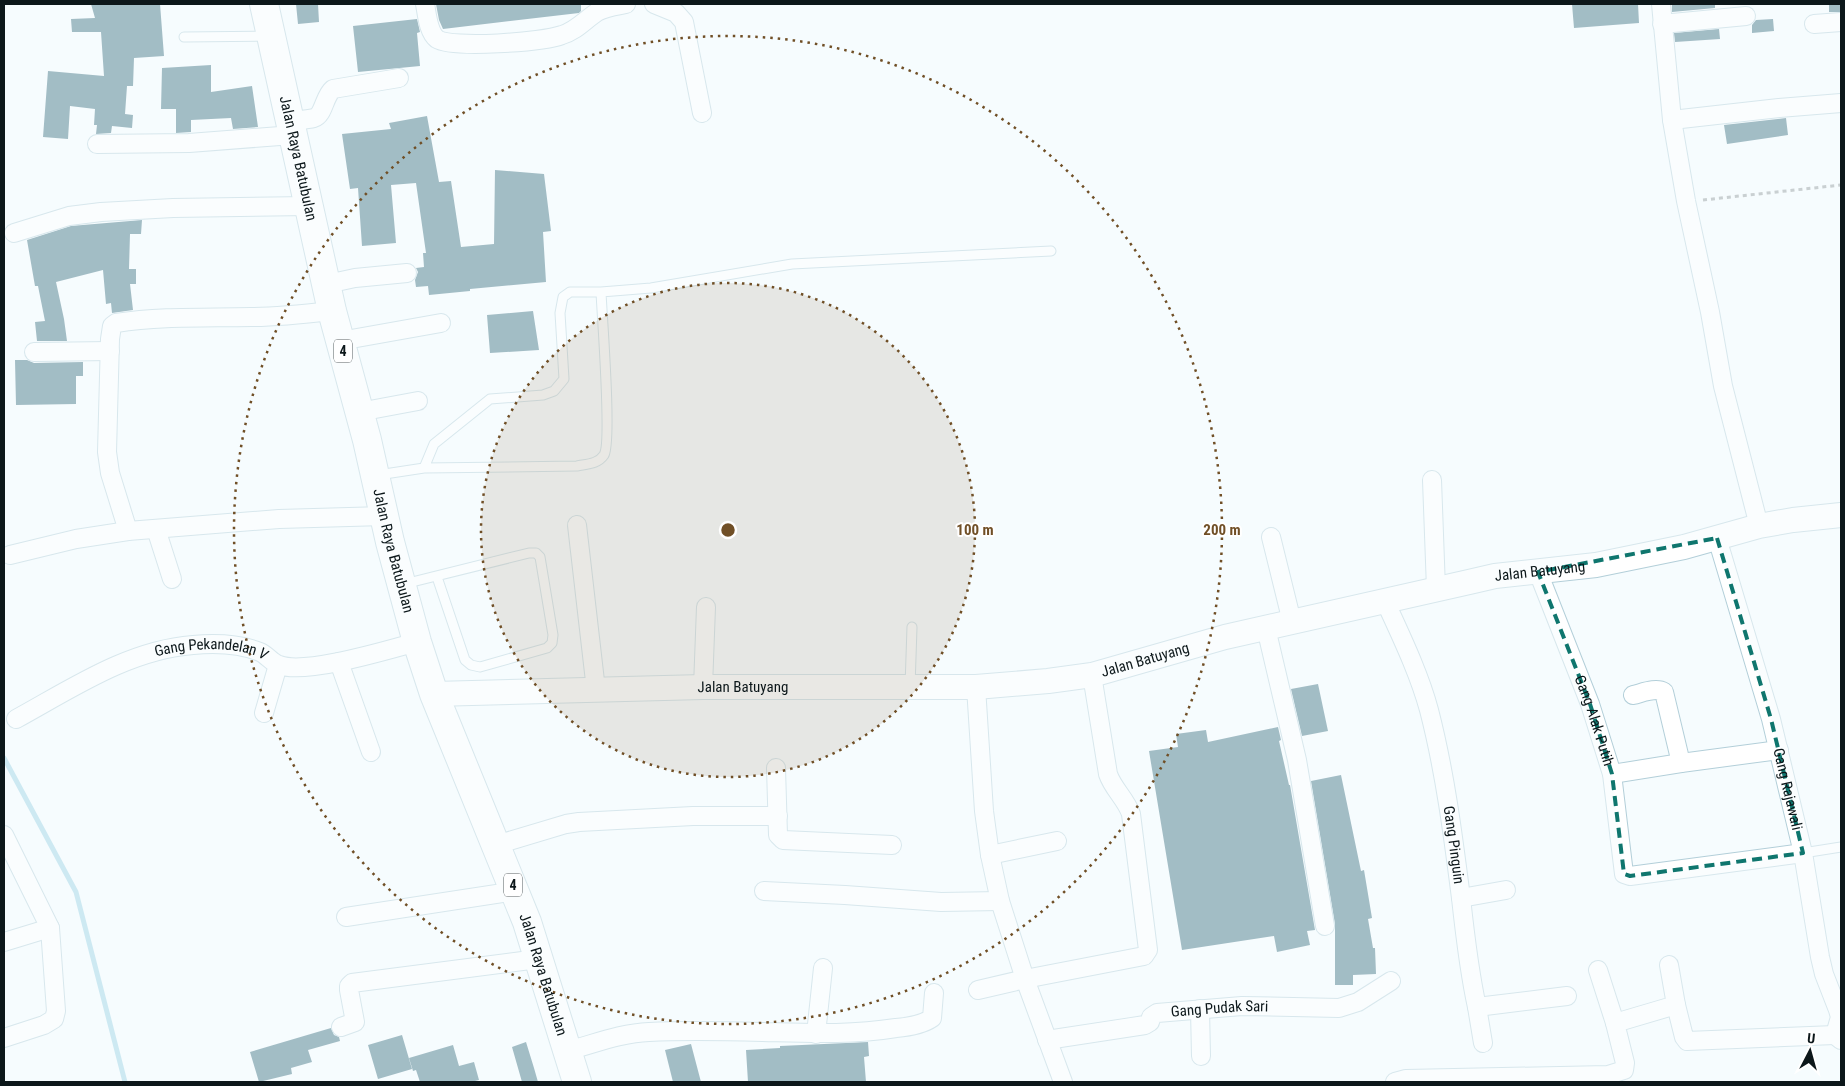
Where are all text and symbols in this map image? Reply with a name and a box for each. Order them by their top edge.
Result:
street label: Jalan Raya Batubulan [276,94,321,222]
road number: 4 [334,340,352,362]
street label: Jalan Raya Batubulan [369,487,418,615]
centre of rings [719,521,737,539]
text: 100 m [956,521,994,539]
text: 200 m [1203,521,1241,539]
street label: Jalan Batuyang [1494,557,1586,585]
street label: Gang Pekandelan V [153,635,272,664]
street label: Jalan Batuyang [1099,639,1191,681]
street label: Gang Alak Putih [1571,673,1618,768]
street label: Jalan Batuyang [697,678,788,696]
street label: Gang Rajawali [1769,746,1806,832]
street label: Gang Pinguin [1439,805,1468,885]
road number: 4 [504,874,522,896]
street label: Jalan Raya Batubulan [515,910,571,1038]
street label: Gang Pudak Sari [1170,997,1268,1021]
north arrow [1785,1026,1835,1076]
text: U [1807,1030,1816,1046]

